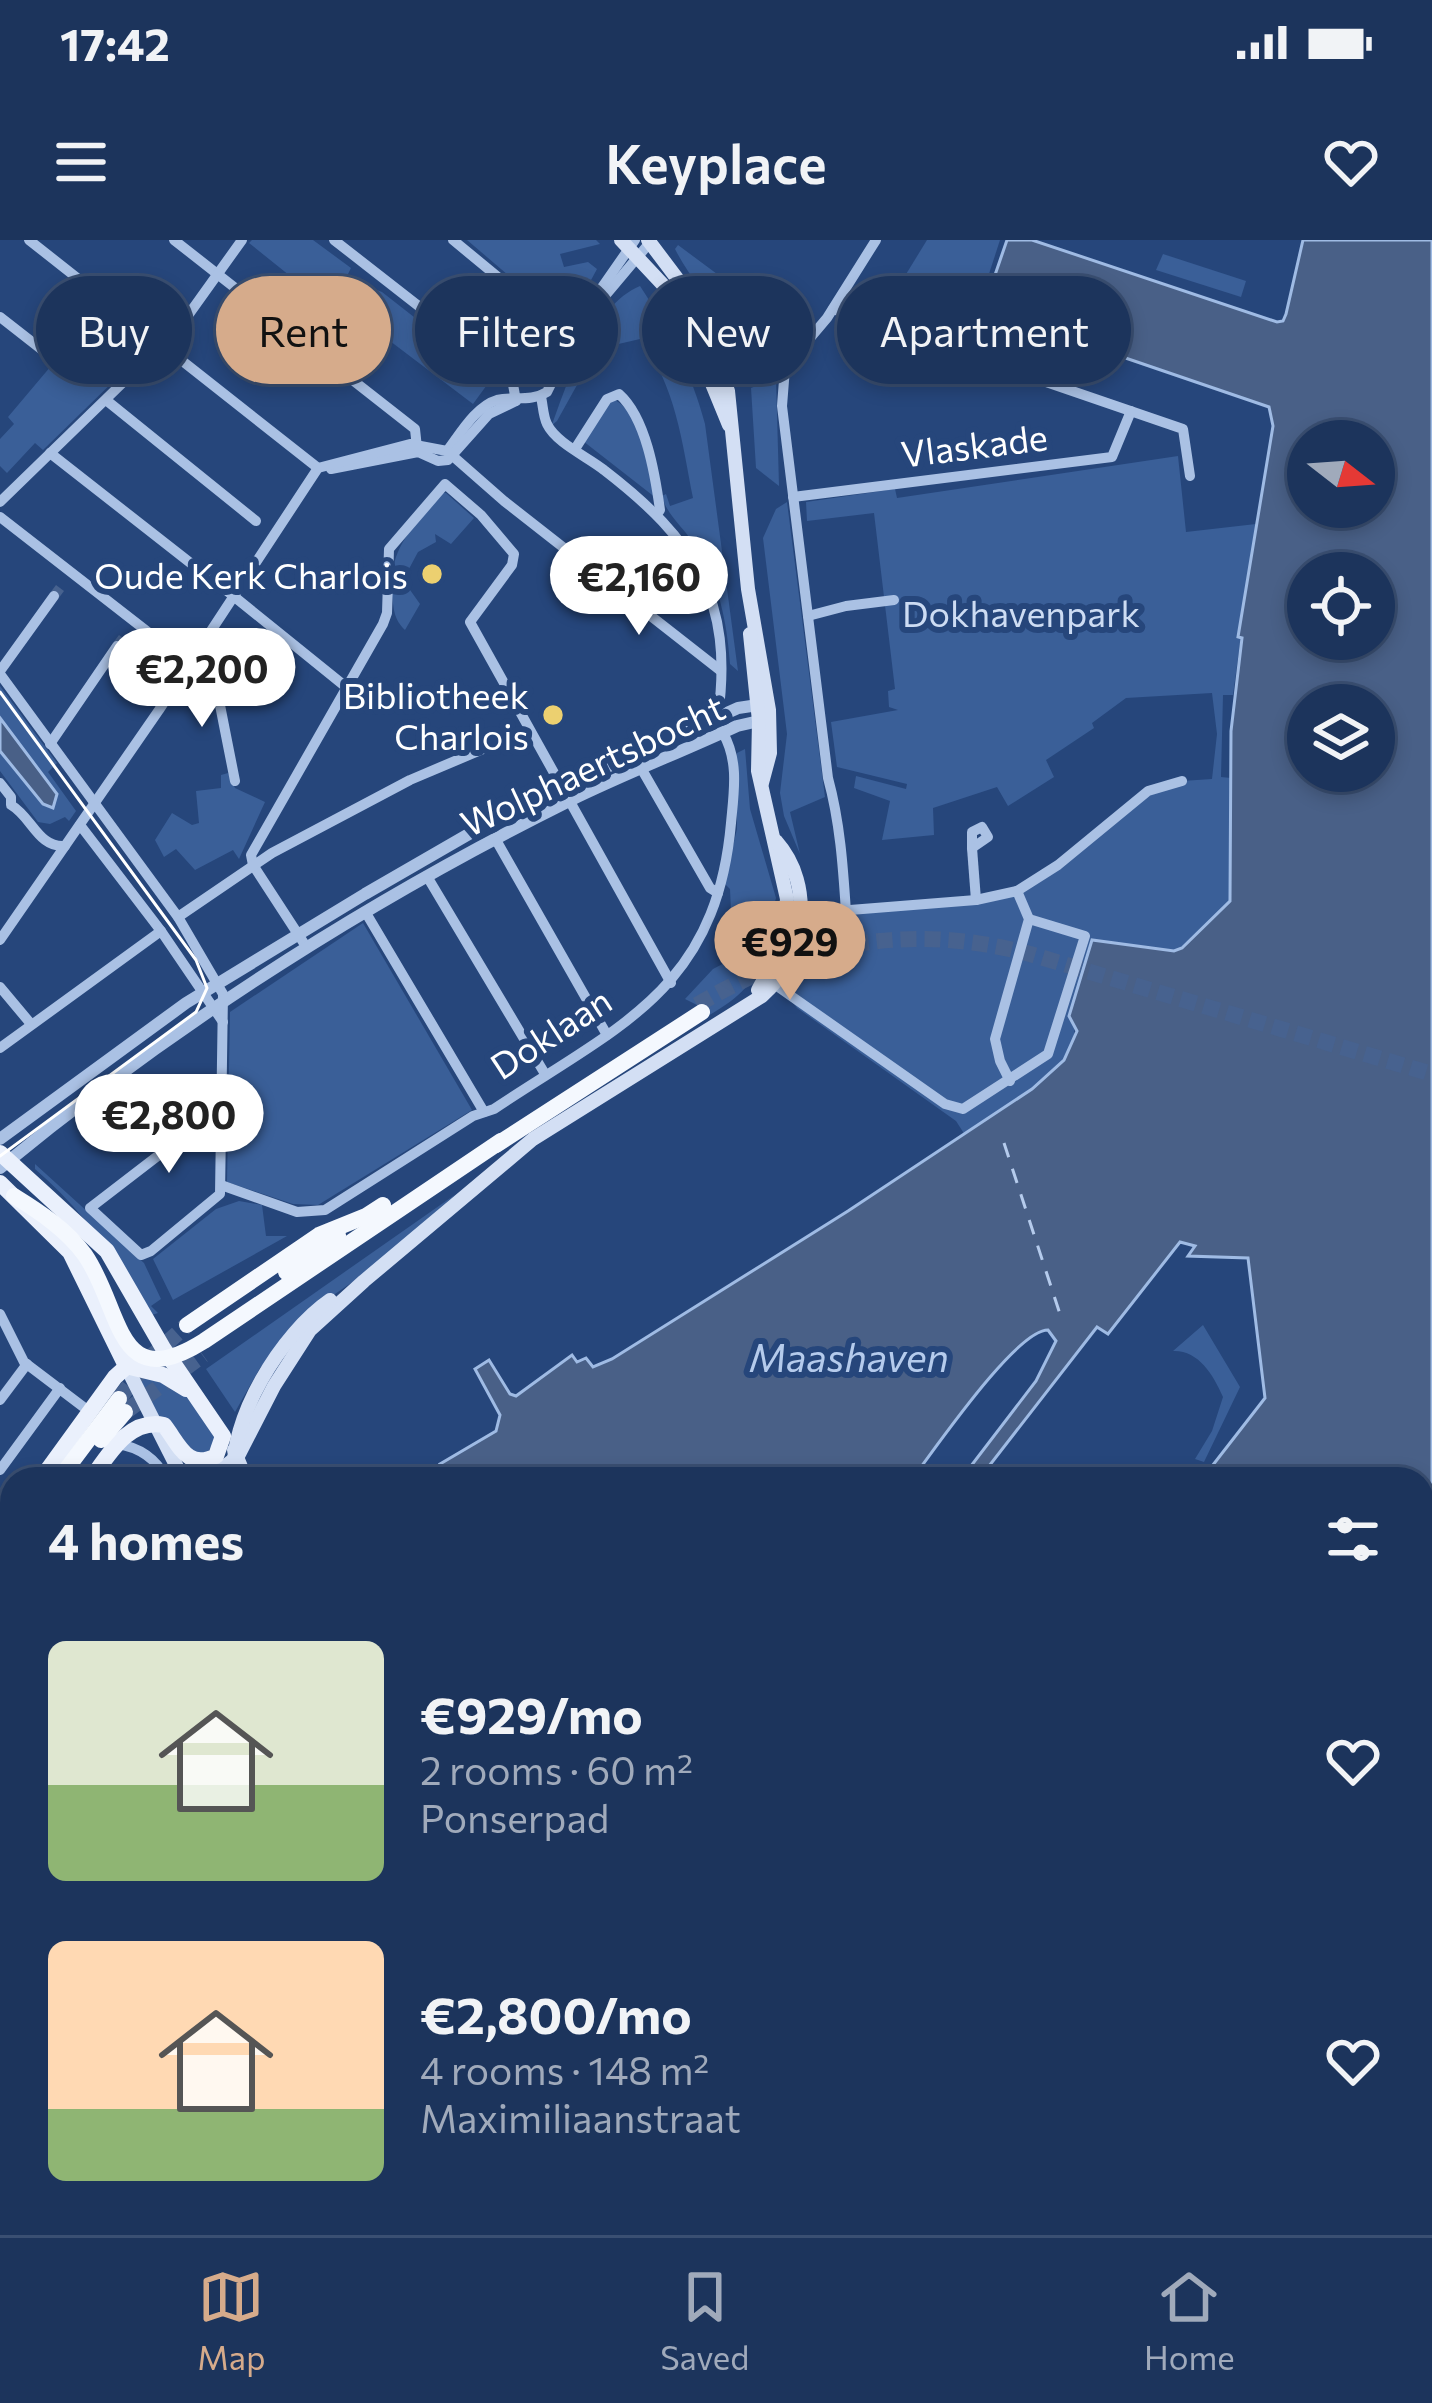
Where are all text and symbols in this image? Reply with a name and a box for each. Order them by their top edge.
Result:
text: 17:42 [60,15,170,70]
icon: menu [48,129,114,195]
text: Keyplace [605,129,827,195]
icon: heart [1318,129,1384,195]
chip: Buy [36,276,192,384]
chip: Rent [216,276,391,384]
chip: Filters [415,276,618,384]
chip: New [642,276,813,384]
chip: Apartment [837,276,1131,384]
street label: Vlaskade [898,413,1050,475]
north arrow [1287,420,1395,528]
map controls [1287,420,1395,792]
pin: €2,160 [541,536,737,638]
text: €2,160 [577,551,701,599]
place label: Oude Kerk Charlois [94,552,408,596]
button: locate [1287,552,1395,660]
marker: Oude Kerk Charlois [419,561,445,587]
park label: Dokhavenpark [902,590,1140,634]
pin: €2,200 [104,628,300,730]
text: €2,200 [135,643,269,691]
place label: Bibliotheek Charlois [343,672,529,757]
street label: Wolphaertsbocht [453,684,731,844]
button: layers [1287,684,1395,792]
marker: Bibliotheek Charlois [540,702,566,728]
pin: €929 [719,901,861,1003]
text: €929 [741,916,839,964]
street label: Doklaan [481,977,619,1087]
pin: €2,800 [71,1074,267,1176]
text: €2,800 [102,1089,236,1137]
water label: Maashaven [749,1332,949,1380]
icon: filters [1320,1506,1386,1572]
text: 4 homes [48,1508,244,1571]
text: €929/mo [420,1682,643,1745]
icon: home [144,1689,288,1833]
icon: heart [1320,1728,1386,1794]
text: 2 rooms · 60 m² [420,1745,693,1793]
text: Ponserpad [420,1793,609,1841]
text: €2,800/mo [420,1982,692,2045]
icon: home [144,1989,288,2133]
icon: heart [1320,2028,1386,2094]
text: 4 rooms · 148 m² [420,2045,709,2093]
text: Maximiliaanstraat [420,2093,741,2141]
tab: Map [197,2264,265,2377]
tab: Saved [660,2264,749,2377]
tab: Home [1144,2264,1235,2377]

